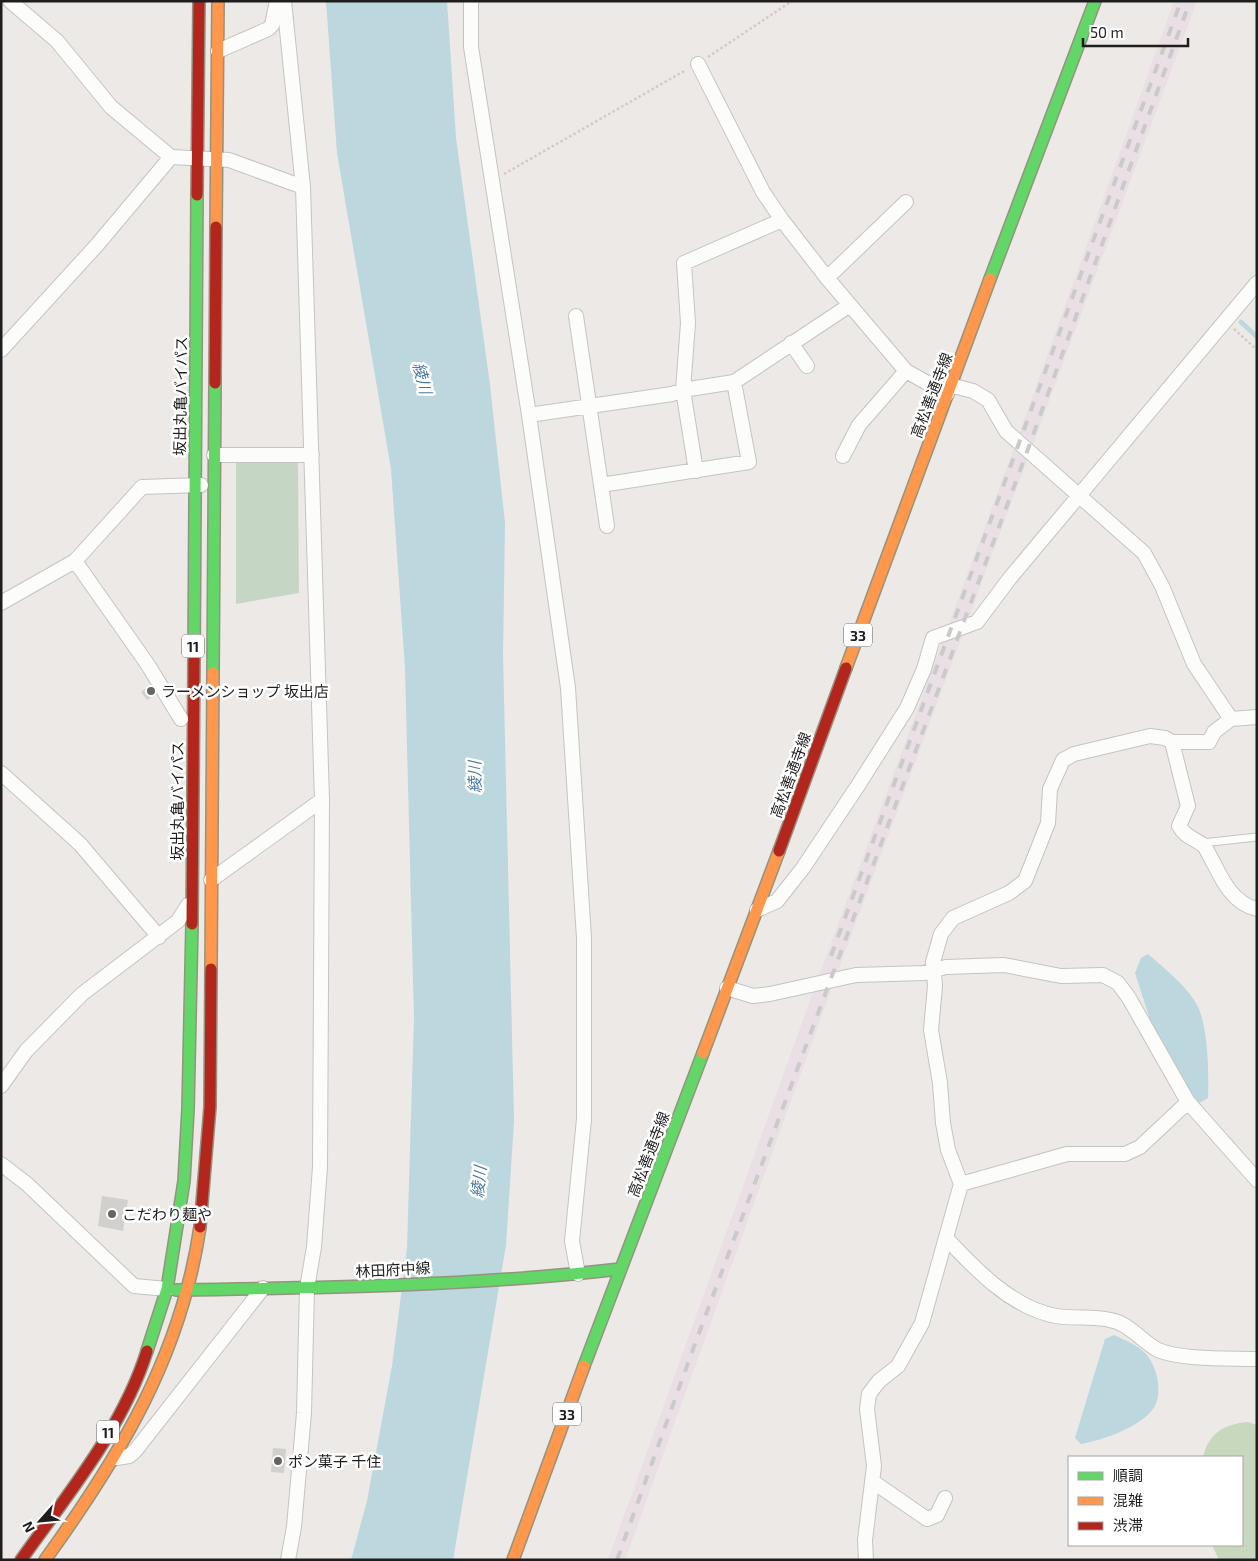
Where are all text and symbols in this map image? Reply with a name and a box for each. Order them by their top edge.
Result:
scale bar [1083,15,1188,47]
text: 50 m [1090,23,1124,41]
street label: 坂出丸亀バイパス [170,336,190,456]
street label: 高松善通寺線 [906,350,956,440]
water label: 綾川 [410,360,437,398]
road number: 33 [844,624,872,646]
road number: 11 [182,634,204,658]
place label: ラーメンショップ 坂出店 [161,682,329,700]
marker: ラーメンショップ 坂出店 [145,685,157,697]
street label: 高松善通寺線 [766,730,814,820]
street label: 坂出丸亀バイパス [168,741,186,861]
water label: 綾川 [464,759,484,793]
street label: 高松善通寺線 [623,1109,673,1199]
water label: 綾川 [467,1163,489,1199]
place label: こだわり麺や [122,1205,212,1223]
marker: こだわり麺や [106,1208,118,1220]
street label: 林田府中線 [355,1258,431,1280]
road number: 33 [553,1402,581,1426]
road number: 11 [97,1420,119,1444]
place label: ポン菓子 千住 [288,1452,381,1470]
marker: ポン菓子 千住 [272,1455,284,1467]
legend [1068,1456,1243,1546]
text: 順調 [1113,1466,1143,1484]
text: 混雑 [1113,1491,1143,1509]
north arrow [15,1496,65,1546]
text: 渋滞 [1113,1516,1143,1534]
text: N [18,1519,38,1535]

